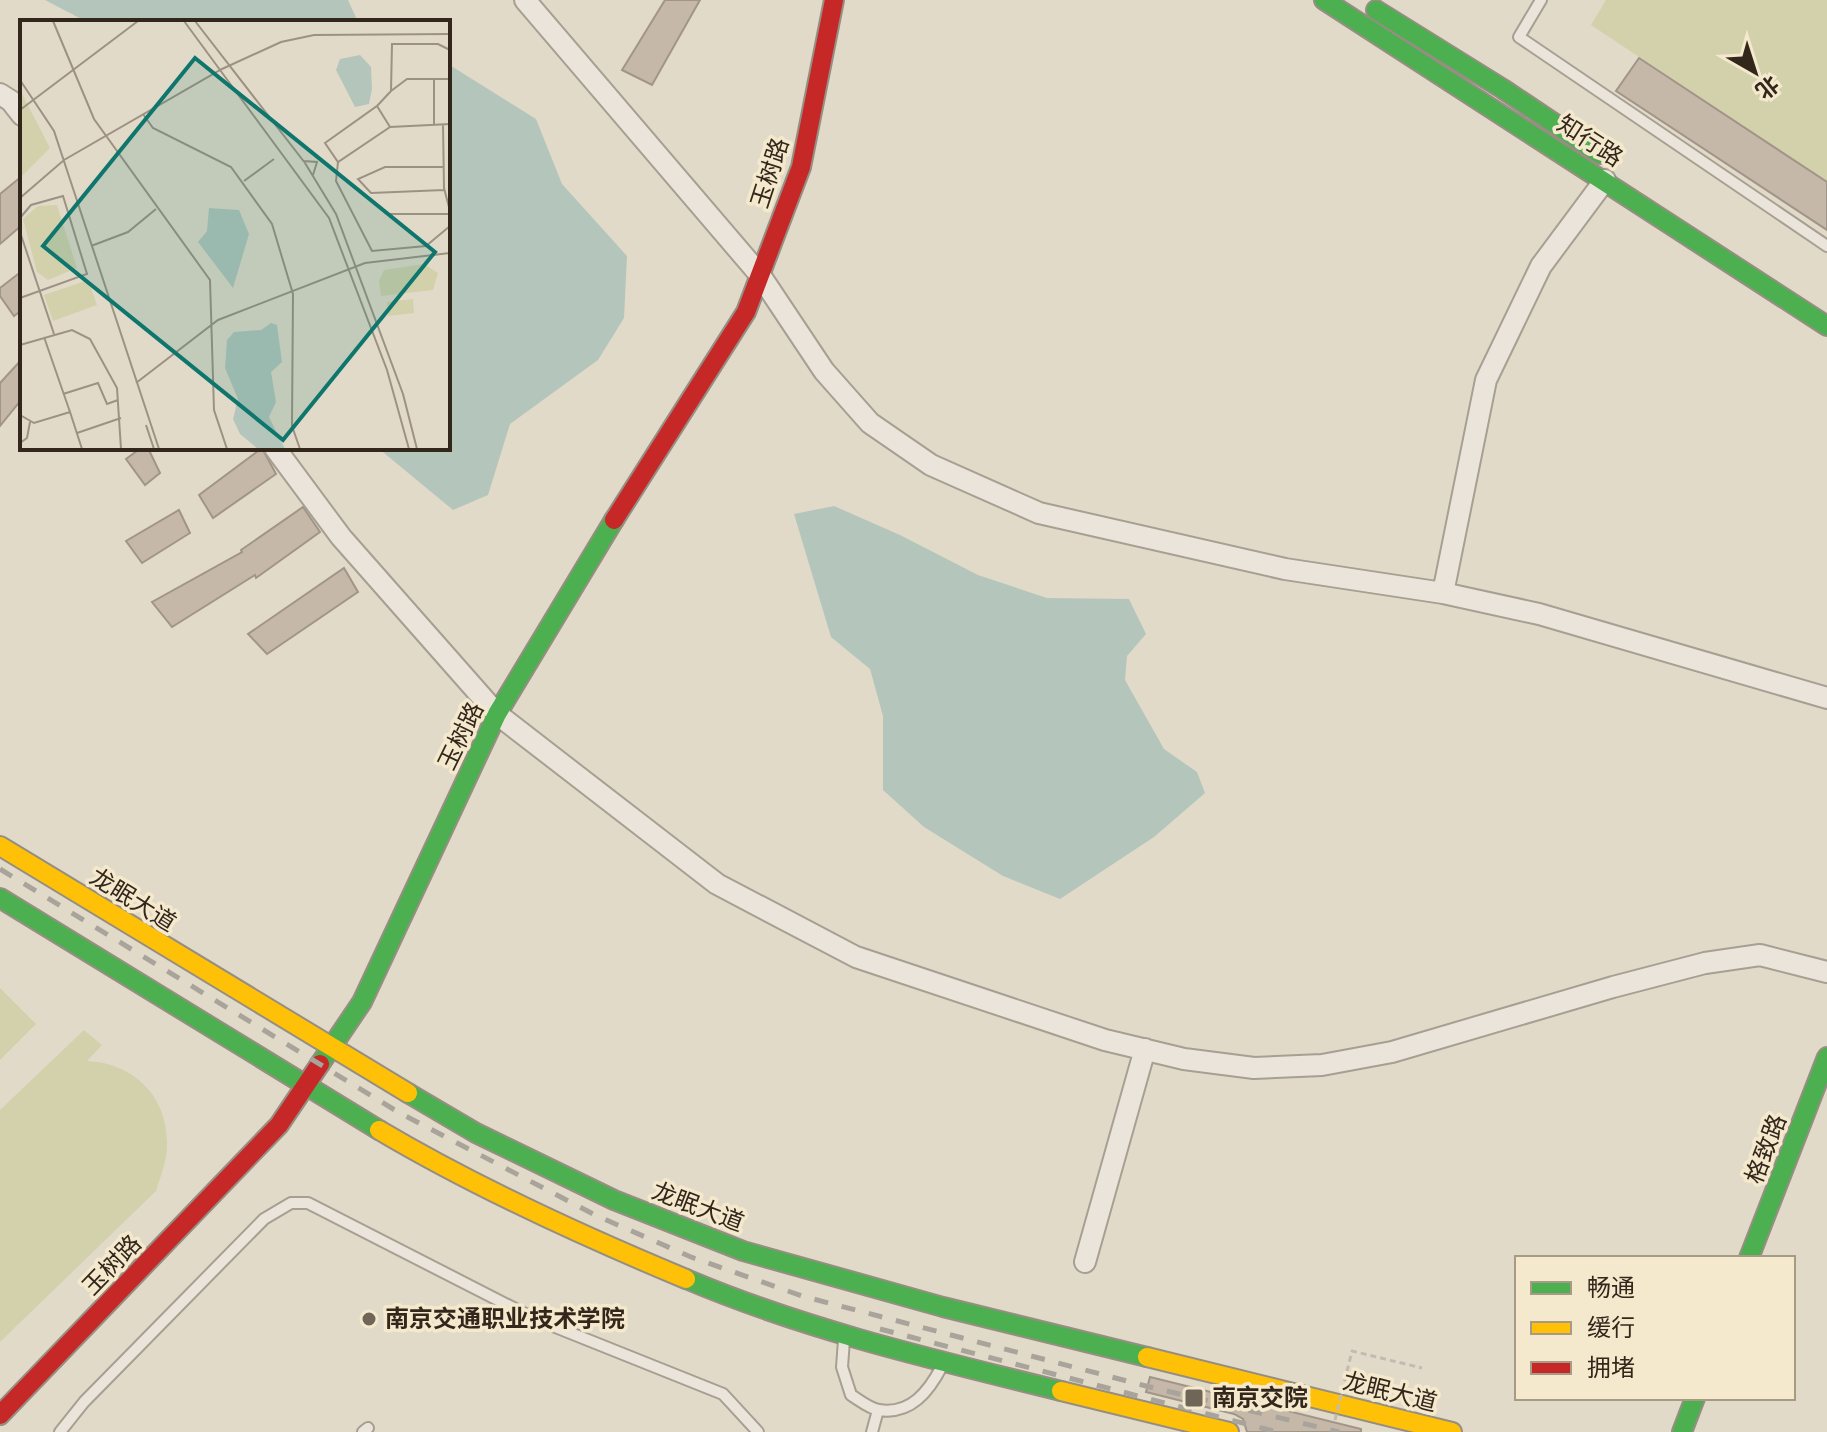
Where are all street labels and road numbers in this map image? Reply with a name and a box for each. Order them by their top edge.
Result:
street label: 知行路 [1553,110,1627,172]
street label: 玉树路 [747,135,793,211]
street label: 玉树路 [434,698,488,774]
street label: 龙眠大道 [85,864,181,936]
street label: 格致路 [1741,1111,1791,1187]
street label: 龙眠大道 [649,1178,747,1236]
street label: 玉树路 [78,1230,146,1300]
street label: 龙眠大道 [1340,1368,1440,1416]

